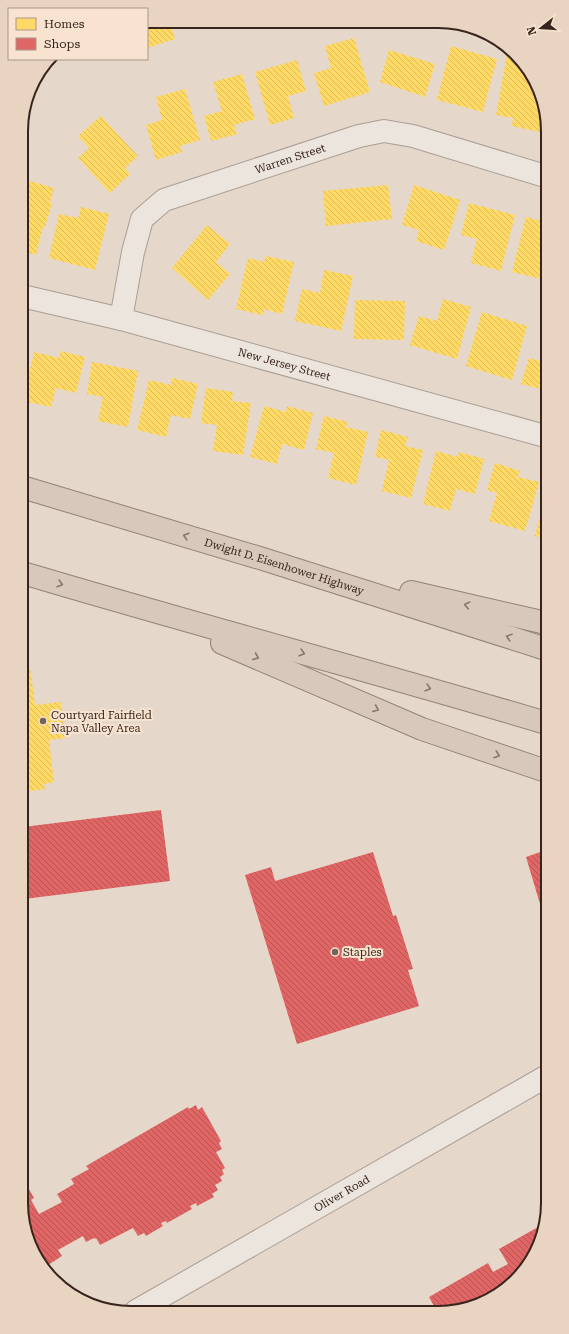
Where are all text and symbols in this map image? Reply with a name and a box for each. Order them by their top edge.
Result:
legend [8,8,148,60]
north arrow [521,8,561,48]
text: Homes [44,17,85,31]
text: N [524,24,539,37]
text: Shops [44,37,80,51]
street label: Warren Street [253,141,327,176]
street label: New Jersey Street [237,345,332,383]
one-way arrow [183,532,190,541]
street label: Dwight D. Eisenhower Highway [203,535,366,597]
one-way arrow [56,579,63,588]
one-way arrow [464,601,470,609]
one-way arrow [506,633,513,642]
one-way arrow [299,648,306,657]
one-way arrow [253,653,260,661]
one-way arrow [424,683,431,692]
one-way arrow [371,704,379,712]
place label: Courtyard Fairfield Napa Valley Area [51,709,152,735]
marker: Courtyard Fairfield Napa Valley Area [38,716,48,726]
one-way arrow [494,750,501,758]
place label: Staples [343,946,382,959]
marker: Staples [330,947,340,957]
street label: Oliver Road [311,1172,372,1214]

